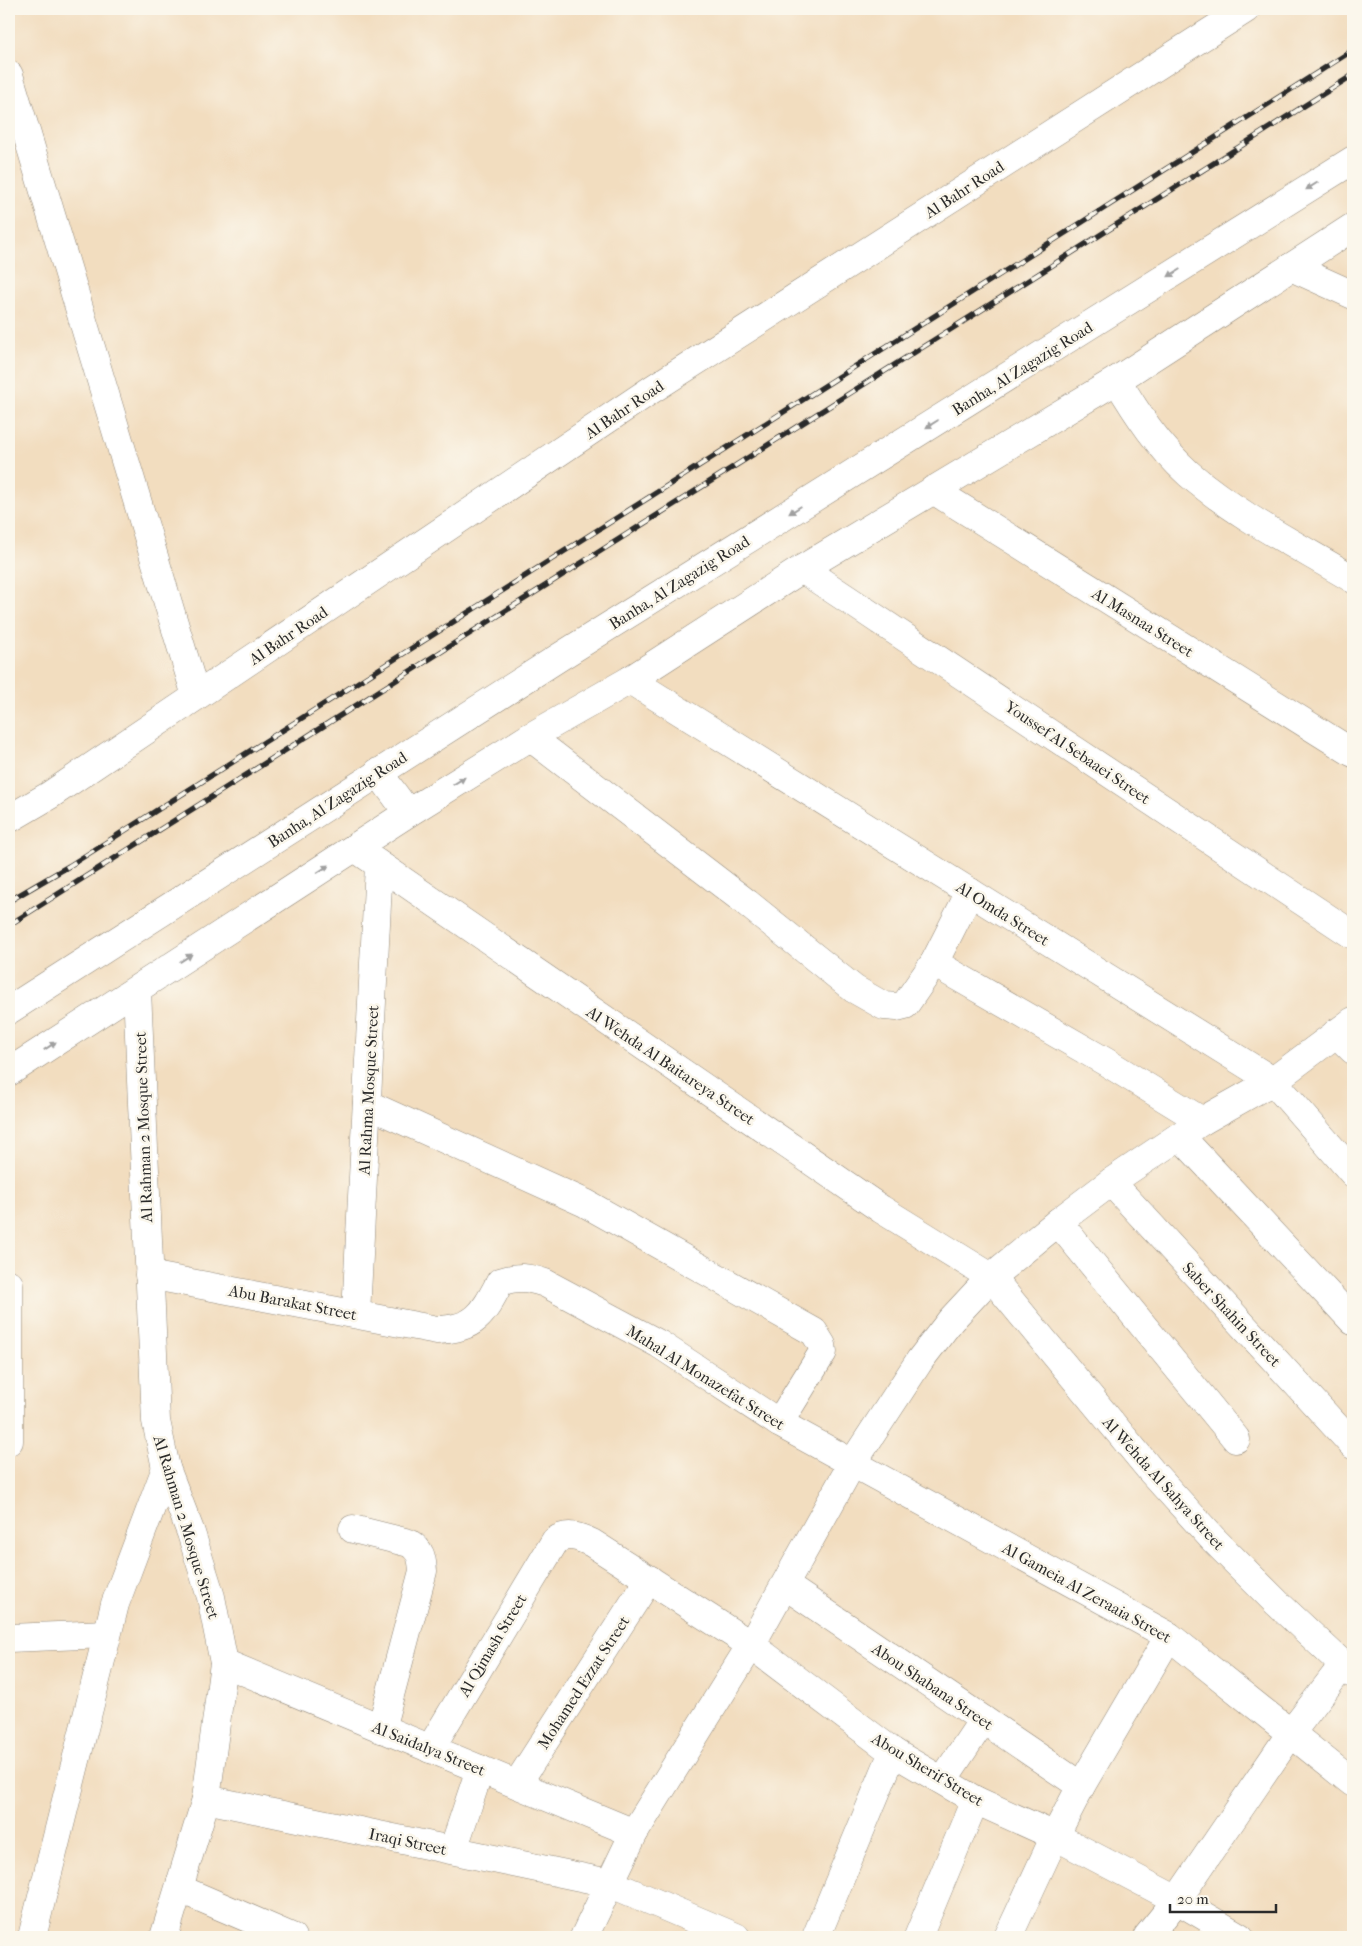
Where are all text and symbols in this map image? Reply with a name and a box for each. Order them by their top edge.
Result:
street label: Al Bahr Road [920,157,1008,223]
one-way arrow [1305,182,1319,191]
one-way arrow [1168,268,1181,277]
street label: Banha, Al Zagazig Road [948,317,1096,419]
street label: Al Bahr Road [580,376,668,443]
one-way arrow [926,419,939,428]
one-way arrow [788,505,801,514]
street label: Banha, Al Zagazig Road [605,531,753,633]
street label: Al Masnaa Street [1088,583,1197,661]
street label: Al Bahr Road [244,602,332,669]
street label: Youssef Al Sebaaei Street [1001,696,1154,808]
street label: Banha, Al Zagazig Road [264,747,411,852]
one-way arrow [453,777,466,786]
one-way arrow [316,864,329,874]
street label: Al Omda Street [952,877,1053,950]
one-way arrow [180,953,193,963]
street label: Al Wehda Al Baitareya Street [582,1001,759,1129]
street label: Al Rahma Mosque Street [355,1004,382,1176]
street label: Al Rahman 2 Mosque Street [131,1031,156,1224]
one-way arrow [43,1041,57,1051]
street label: Saber Shahin Street [1178,1258,1285,1371]
street label: Abu Barakat Street [226,1281,359,1324]
street label: Mahal Al Monazefat Street [623,1321,788,1434]
street label: Al Wehda Al Sahya Street [1098,1412,1229,1554]
street label: Al Rahman 2 Mosque Street [149,1432,224,1621]
street label: Al Gameia Al Zeraaia Street [998,1538,1175,1647]
street label: Al Qimash Street [454,1590,531,1701]
street label: Mohamed Ezzat Street [533,1612,634,1752]
street label: Abou Shabana Street [868,1638,997,1734]
street label: Al Saidalya Street [369,1717,488,1780]
street label: Abou Sherif Street [868,1728,987,1810]
street label: Iraqi Street [367,1824,449,1859]
scale bar [1170,1881,1276,1913]
text: 20 m [1177,1890,1209,1908]

